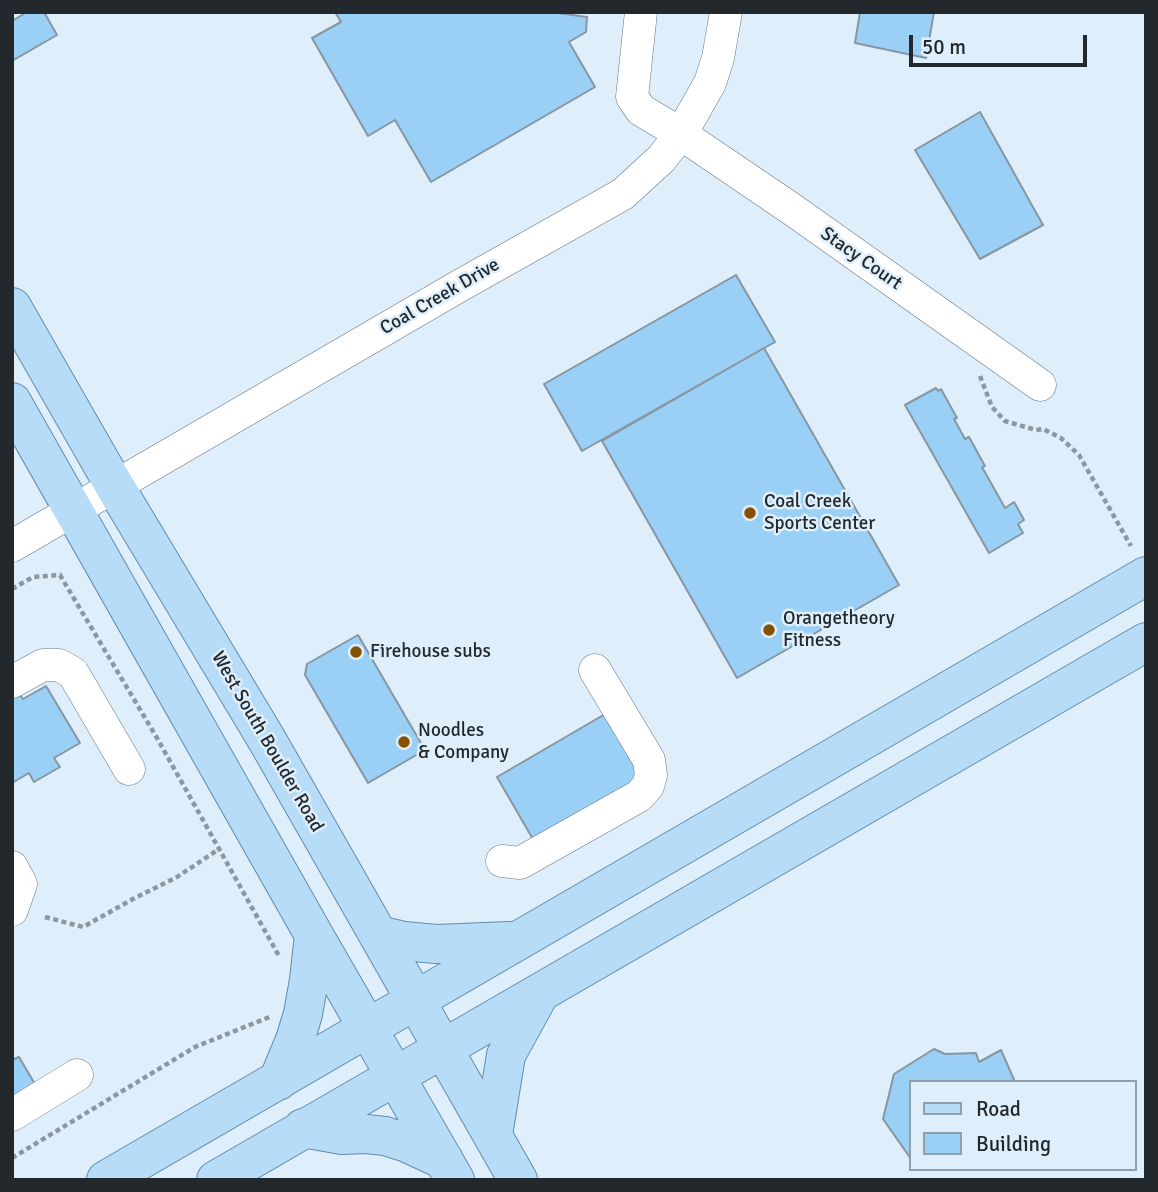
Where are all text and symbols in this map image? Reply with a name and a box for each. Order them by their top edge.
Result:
scale bar [913,21,1092,65]
text: 50 m [922,34,966,60]
street label: Stacy Court [816,223,906,295]
street label: Coal Creek Drive [376,254,504,340]
place label: Coal Creek Sports Center [764,491,875,535]
marker: Coal Creek Sports Center [742,505,758,521]
place label: Orangetheory Fitness [783,608,895,652]
marker: Orangetheory Fitness [761,622,777,638]
place label: Firehouse subs [370,641,491,663]
marker: Firehouse subs [348,644,364,660]
street label: West South Boulder Road [206,648,328,836]
place label: Noodles & Company [418,720,509,764]
marker: Noodles & Company [396,734,412,750]
legend [909,1080,1137,1171]
text: Road [976,1096,1021,1122]
text: Building [976,1131,1051,1157]

